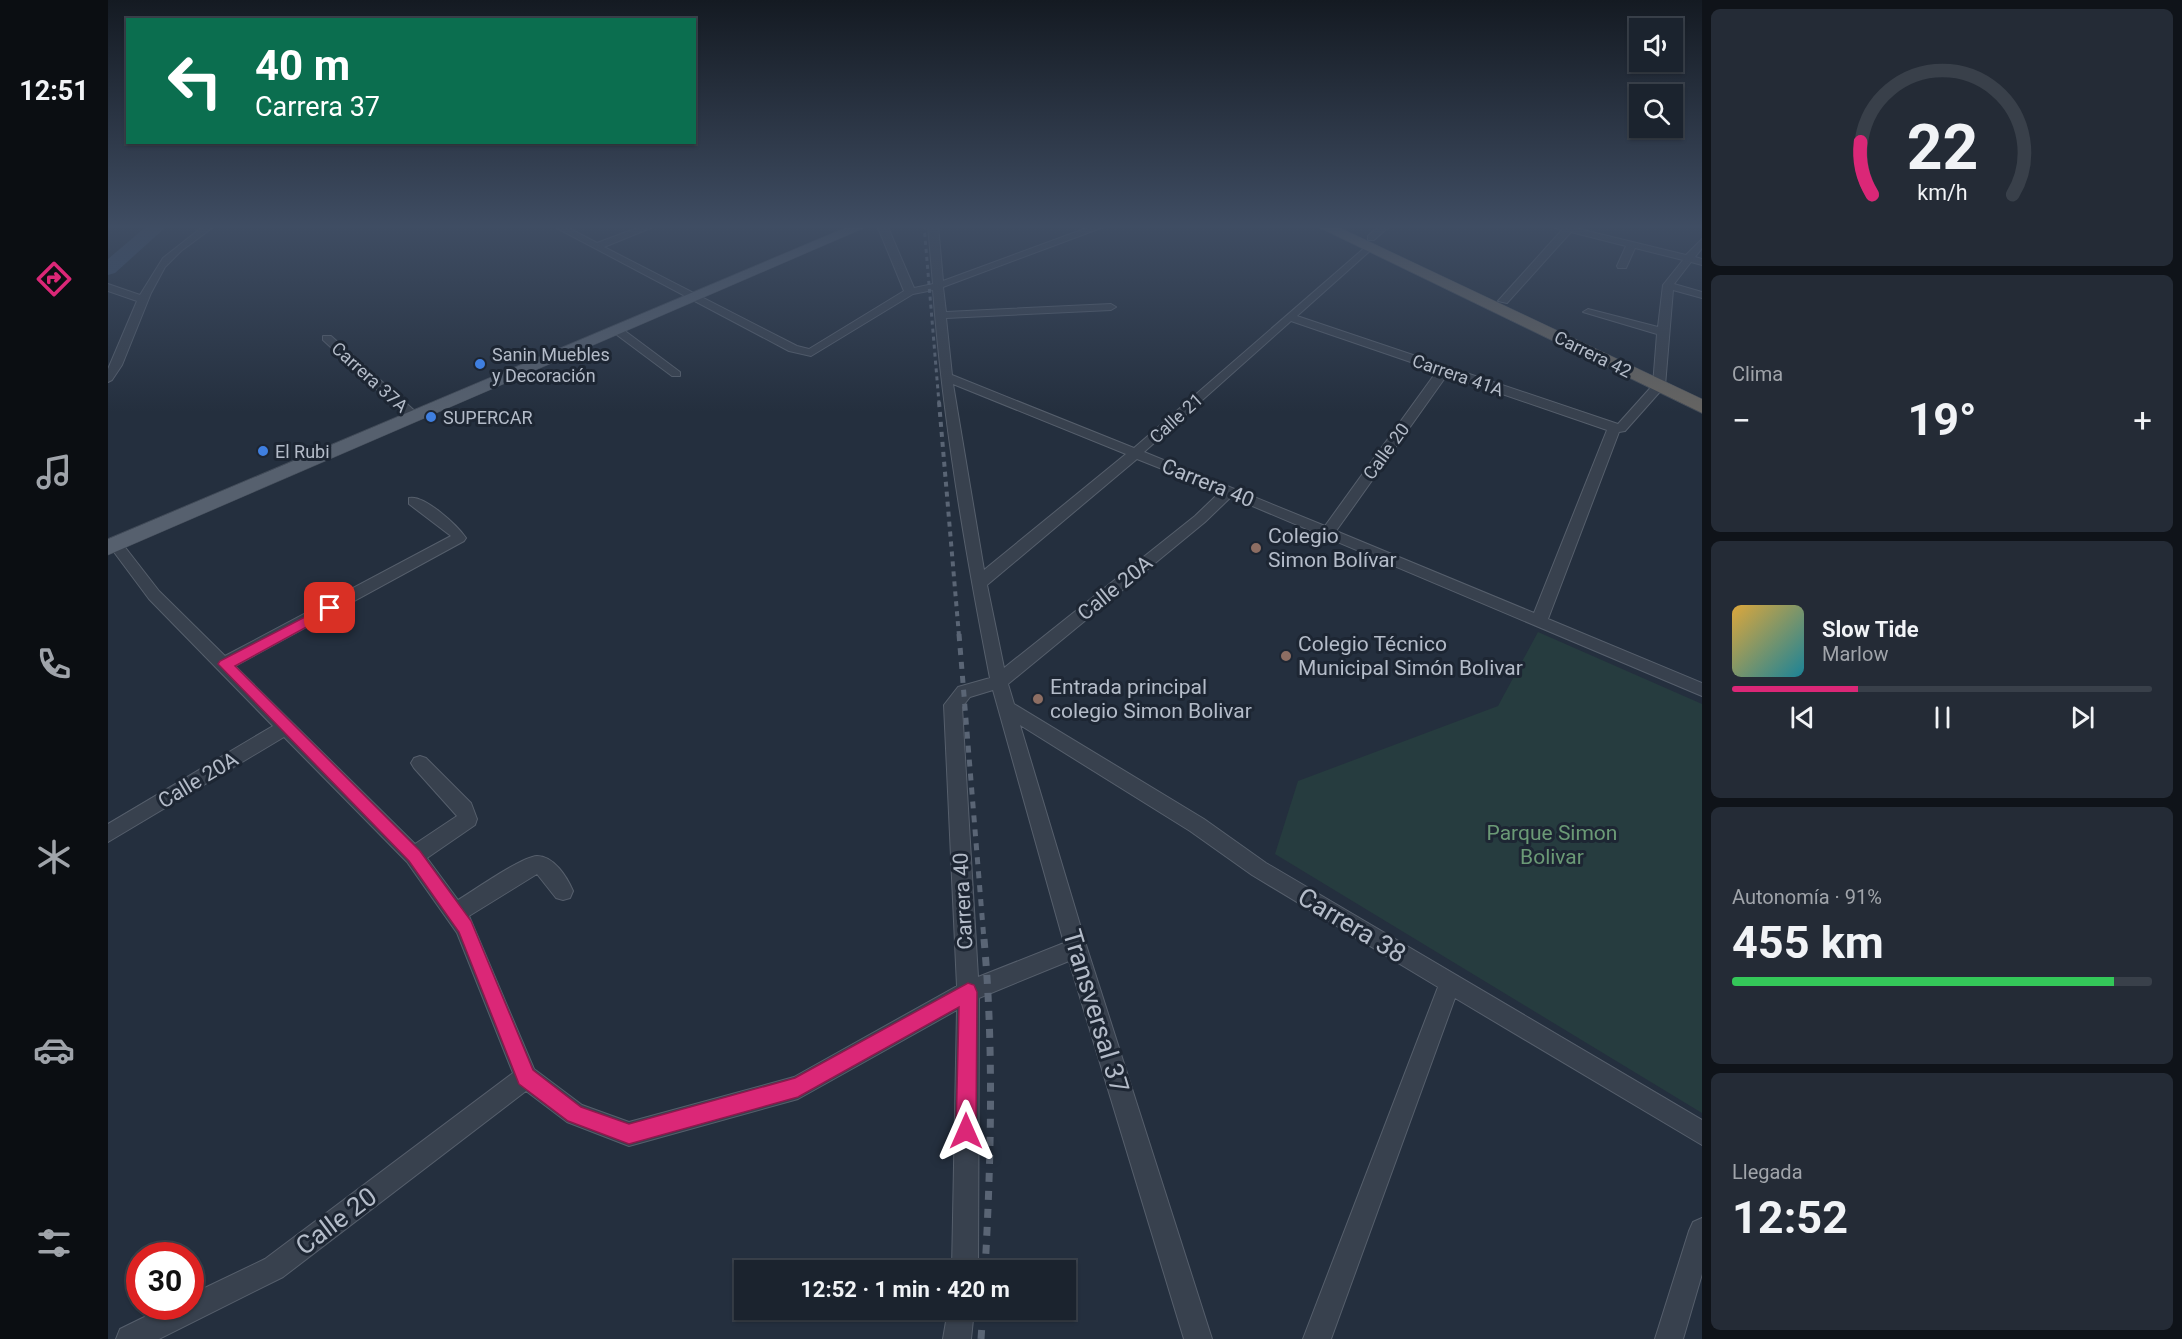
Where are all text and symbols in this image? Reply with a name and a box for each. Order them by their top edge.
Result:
map controls [1629,18,1683,138]
button: sound [1629,18,1683,72]
text: 40 m [255,41,350,90]
icon: left [156,42,234,120]
text: 12:51 [19,75,89,107]
button: search [1629,84,1683,138]
text: Carrera 37 [255,91,380,123]
text: 22 [1906,111,1978,184]
text: km/h [1917,180,1967,205]
icon: directions [33,258,75,300]
street label: Carrera 42 [1551,326,1635,382]
street label: Carrera 37A [328,337,413,417]
place label: Sanin Muebles y Decoración [492,344,610,386]
street label: Carrera 41A [1410,350,1507,400]
marker: Sanin Muebles y Decoración [473,357,487,371]
text: Clima [1732,362,1783,386]
street label: Calle 21 [1145,389,1207,447]
text: 19° [1907,393,1977,446]
text: − [1732,401,1751,440]
text: + [2133,401,2152,440]
place label: SUPERCAR [443,407,533,428]
marker: SUPERCAR [424,410,438,424]
street label: Calle 20 [1359,419,1413,483]
place label: El Rubi [275,441,330,462]
marker: El Rubi [256,444,270,458]
icon: music [33,451,75,493]
street label: Carrera 40 [1158,454,1258,512]
place label: Colegio Simon Bolívar [1268,524,1397,572]
marker: Colegio Simon Bolívar [1249,541,1263,555]
street label: Calle 20A [1073,550,1157,625]
pin [304,582,355,633]
icon: arrive [313,591,346,624]
text: Slow Tide [1822,617,1919,642]
place label: Colegio Técnico Municipal Simón Bolivar [1298,632,1523,680]
text: Marlow [1822,642,1888,666]
icon: phone [33,643,75,685]
marker: Colegio Técnico Municipal Simón Bolivar [1279,649,1293,663]
place label: Entrada principal colegio Simon Bolivar [1050,675,1252,723]
marker: Entrada principal colegio Simon Bolivar [1031,692,1045,706]
icon: previous [1786,701,1819,734]
icon: pause [1926,701,1959,734]
icon: next [2066,701,2099,734]
street label: Calle 20A [154,747,243,813]
park label: Parque Simon Bolivar [1487,821,1617,869]
icon: climate [33,836,75,878]
street label: Carrera 40 [948,852,978,950]
street label: Carrera 38 [1293,881,1411,969]
text: Autonomía · 91% [1732,885,1882,909]
text: 455 km [1732,916,1884,969]
street label: Transversal 37 [1057,926,1135,1096]
icon: car [33,1029,75,1071]
position arrow [934,1099,998,1163]
text: Llegada [1732,1160,1803,1184]
street label: Calle 20 [290,1181,382,1261]
text: 12:52 [1732,1191,1848,1244]
icon: filters [33,1222,75,1264]
speed limit sign: 30 [126,1242,204,1320]
text: 12:52 · 1 min · 420 m [800,1277,1010,1302]

